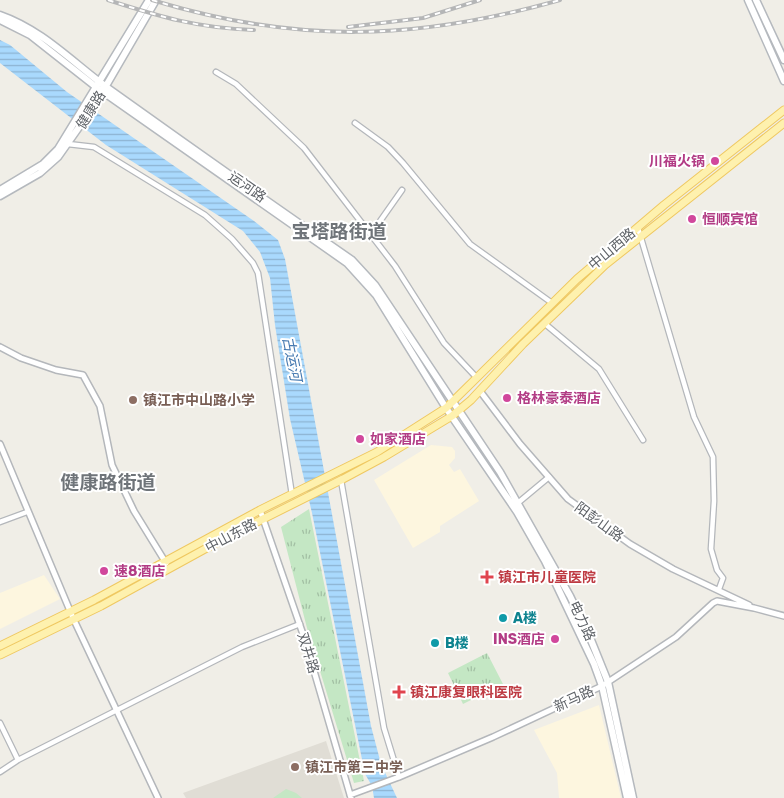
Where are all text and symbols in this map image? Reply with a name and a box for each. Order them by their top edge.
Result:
street label: 健康路 [73,88,109,132]
place label: 川福火锅 [649,153,705,170]
marker: 川福火锅 [709,155,721,167]
street label: 运河路 [225,168,269,206]
place label: 恒顺宾馆 [702,211,758,228]
marker: 恒顺宾馆 [686,213,698,225]
district label: 宝塔路街道 [291,220,387,243]
street label: 中山西路 [585,224,639,274]
water label: 古运河 [279,335,306,386]
place label: 格林豪泰酒店 [517,390,601,407]
place label: 镇江市中山路小学 [143,392,255,409]
marker: 格林豪泰酒店 [501,392,513,404]
marker: 镇江市中山路小学 [127,394,139,406]
place label: 如家酒店 [370,431,426,448]
marker: 如家酒店 [354,433,366,445]
district label: 健康路街道 [60,471,156,494]
street label: 阳彭山路 [571,499,627,545]
street label: 中山东路 [202,515,260,557]
place label: 速8酒店 [114,563,165,580]
marker: 速8酒店 [98,565,110,577]
place label: 镇江市儿童医院 [498,569,596,586]
marker: 镇江市儿童医院 [480,570,494,584]
street label: 电力路 [565,598,599,644]
place label: A楼 [513,610,537,627]
marker: A楼 [497,612,509,624]
street label: 双井路 [294,630,322,676]
place label: INS酒店 [493,631,545,648]
marker: INS酒店 [549,633,561,645]
place label: B楼 [445,635,469,652]
marker: B楼 [429,637,441,649]
street label: 新马路 [551,682,597,716]
place label: 镇江康复眼科医院 [410,684,522,701]
marker: 镇江康复眼科医院 [392,685,406,699]
place label: 镇江市第三中学 [305,759,403,776]
marker: 镇江市第三中学 [289,761,301,773]

